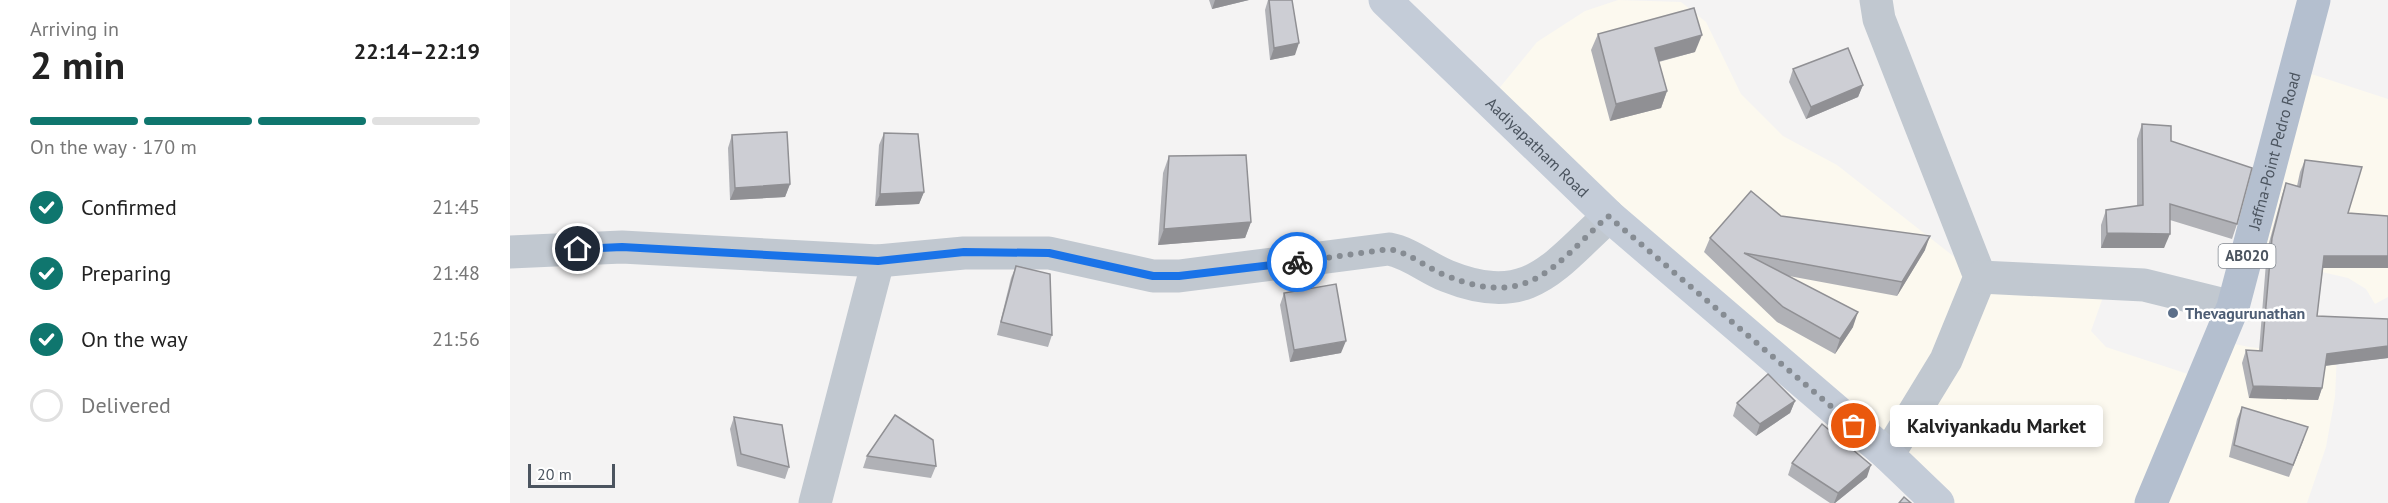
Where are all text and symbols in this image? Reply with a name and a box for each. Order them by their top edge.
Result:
text: Arriving in [30,16,119,42]
text: 22:14–22:19 [354,37,480,65]
text: 2 min [30,39,125,90]
street label: Jaffna-Point Pedro Road [2244,70,2305,233]
street label: Aadiyapatham Road [1482,93,1593,201]
text: On the way · 170 m [30,134,197,160]
icon: check [30,191,63,224]
text: Confirmed [81,193,177,221]
text: 21:45 [432,194,480,220]
pin [552,223,603,274]
icon: home [561,232,594,265]
courier [1267,232,1327,292]
road number: AB020 [2218,244,2276,268]
icon: bike [1281,246,1314,279]
icon: check [30,257,63,290]
text: Preparing [81,259,171,287]
text: 21:48 [432,260,480,286]
place label: Thevagurunathan [2185,303,2305,323]
marker: Thevagurunathan [2166,306,2180,320]
icon: check [30,323,63,356]
text: On the way [81,325,188,353]
text: 21:56 [432,326,480,352]
text: Delivered [81,391,171,419]
pin [1828,400,1879,451]
callout: Kalviyankadu Market [1890,405,2103,447]
icon: bag [1837,409,1870,442]
text: Kalviyankadu Market [1907,413,2086,439]
scale bar [528,461,615,488]
text: 20 m [537,464,572,484]

